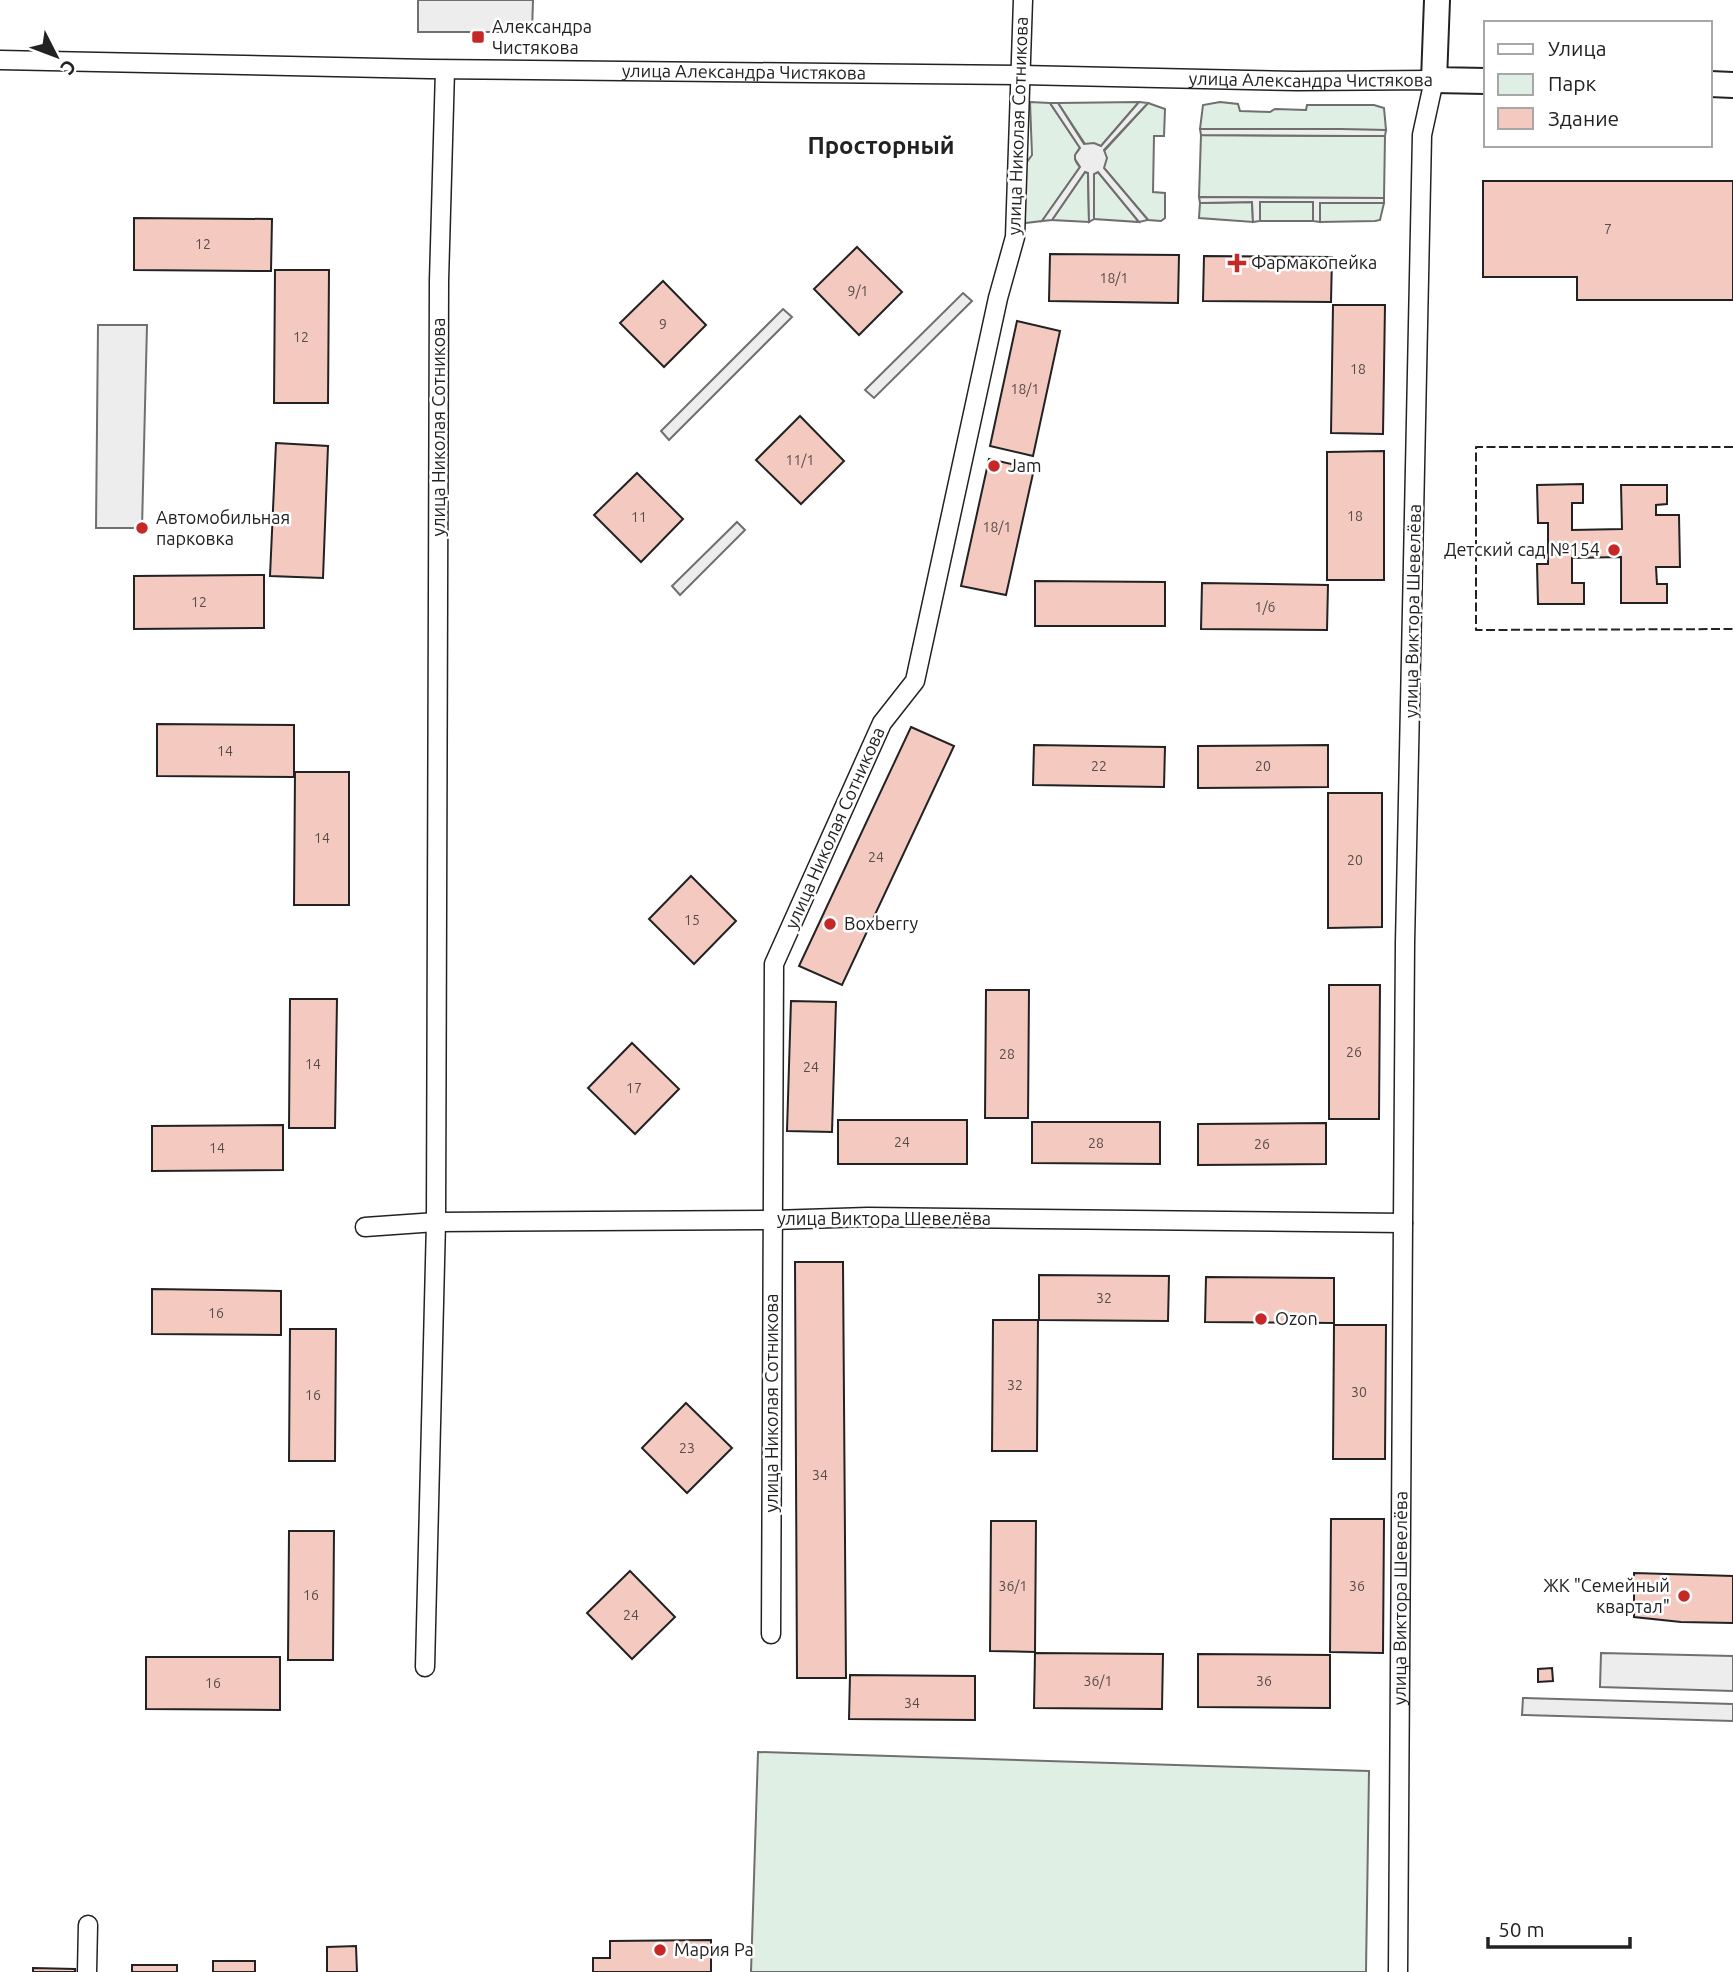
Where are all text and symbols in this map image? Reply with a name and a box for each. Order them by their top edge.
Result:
place label: Александра Чистякова [492,16,592,57]
street label: улица Николая Сотникова [1003,16,1031,236]
north arrow [21,21,91,91]
legend [1484,21,1712,147]
marker: Александра Чистякова [470,29,486,45]
text: Улица [1548,36,1606,60]
text: С [56,55,81,79]
street label: улица Александра Чистякова [622,60,866,82]
street label: улица Александра Чистякова [1188,68,1433,90]
text: Парк [1548,71,1597,95]
text: Здание [1548,106,1619,130]
district label: Просторный [807,132,955,159]
house number: 7 [1604,221,1612,237]
house number: 12 [195,236,211,252]
place label: Фармакопейка [1251,252,1377,272]
marker: Фармакопейка [1229,255,1245,271]
house number: 18/1 [1100,270,1128,286]
house number: 9/1 [848,283,868,299]
house number: 9 [659,316,667,332]
street label: улица Николая Сотникова [428,318,448,536]
house number: 12 [293,329,309,345]
house number: 18 [1350,361,1366,377]
house number: 18/1 [1011,381,1039,397]
house number: 11/1 [786,452,814,468]
place label: Jam [1008,455,1042,475]
marker: Jam [986,458,1002,474]
street label: улица Виктора Шевелёва [1400,504,1424,718]
place label: Автомобильная парковка [156,507,290,548]
house number: 18 [1347,508,1363,524]
house number: 11 [631,509,647,525]
house number: 18/1 [983,519,1011,535]
marker: Автомобильная парковка [134,520,150,536]
place label: Детский сад №154 [1444,539,1600,559]
marker: Детский сад №154 [1606,542,1622,558]
house number: 12 [191,594,207,610]
house number: 1/6 [1255,599,1276,615]
street label: улица Николая Сотникова [780,724,888,932]
house number: 14 [217,743,233,759]
house number: 22 [1091,758,1107,774]
house number: 20 [1255,758,1271,774]
house number: 14 [314,830,330,846]
house number: 24 [868,849,884,865]
house number: 20 [1347,852,1363,868]
house number: 15 [684,912,700,928]
place label: Boxberry [844,913,918,933]
marker: Boxberry [822,916,838,932]
house number: 26 [1346,1044,1362,1060]
house number: 28 [999,1046,1015,1062]
house number: 14 [305,1056,321,1072]
house number: 24 [803,1059,819,1075]
house number: 17 [626,1080,642,1096]
house number: 24 [894,1134,910,1150]
house number: 28 [1088,1135,1104,1151]
house number: 26 [1254,1136,1270,1152]
house number: 14 [209,1140,225,1156]
street label: улица Виктора Шевелёва [777,1208,991,1228]
house number: 32 [1096,1290,1112,1306]
street label: улица Николая Сотникова [761,1294,781,1512]
house number: 16 [208,1305,224,1321]
place label: Ozon [1275,1308,1318,1328]
marker: Ozon [1253,1311,1269,1327]
house number: 32 [1007,1377,1023,1393]
house number: 30 [1351,1384,1367,1400]
house number: 16 [305,1387,321,1403]
house number: 23 [679,1440,695,1456]
house number: 34 [812,1467,828,1483]
street label: улица Виктора Шевелёва [1389,1491,1410,1705]
place label: ЖК "Семейный квартал" [1543,1575,1670,1616]
house number: 36/1 [999,1578,1027,1594]
house number: 36 [1349,1578,1365,1594]
house number: 16 [303,1587,319,1603]
marker: ЖК "Семейный квартал" [1676,1588,1692,1604]
house number: 24 [623,1607,639,1623]
house number: 36/1 [1084,1673,1112,1689]
house number: 36 [1256,1673,1272,1689]
house number: 16 [205,1675,221,1691]
house number: 34 [904,1695,920,1711]
scale bar [1488,1906,1630,1950]
text: 50 m [1498,1917,1545,1941]
place label: Мария Ра [674,1939,754,1959]
marker: Мария Ра [652,1942,668,1958]

